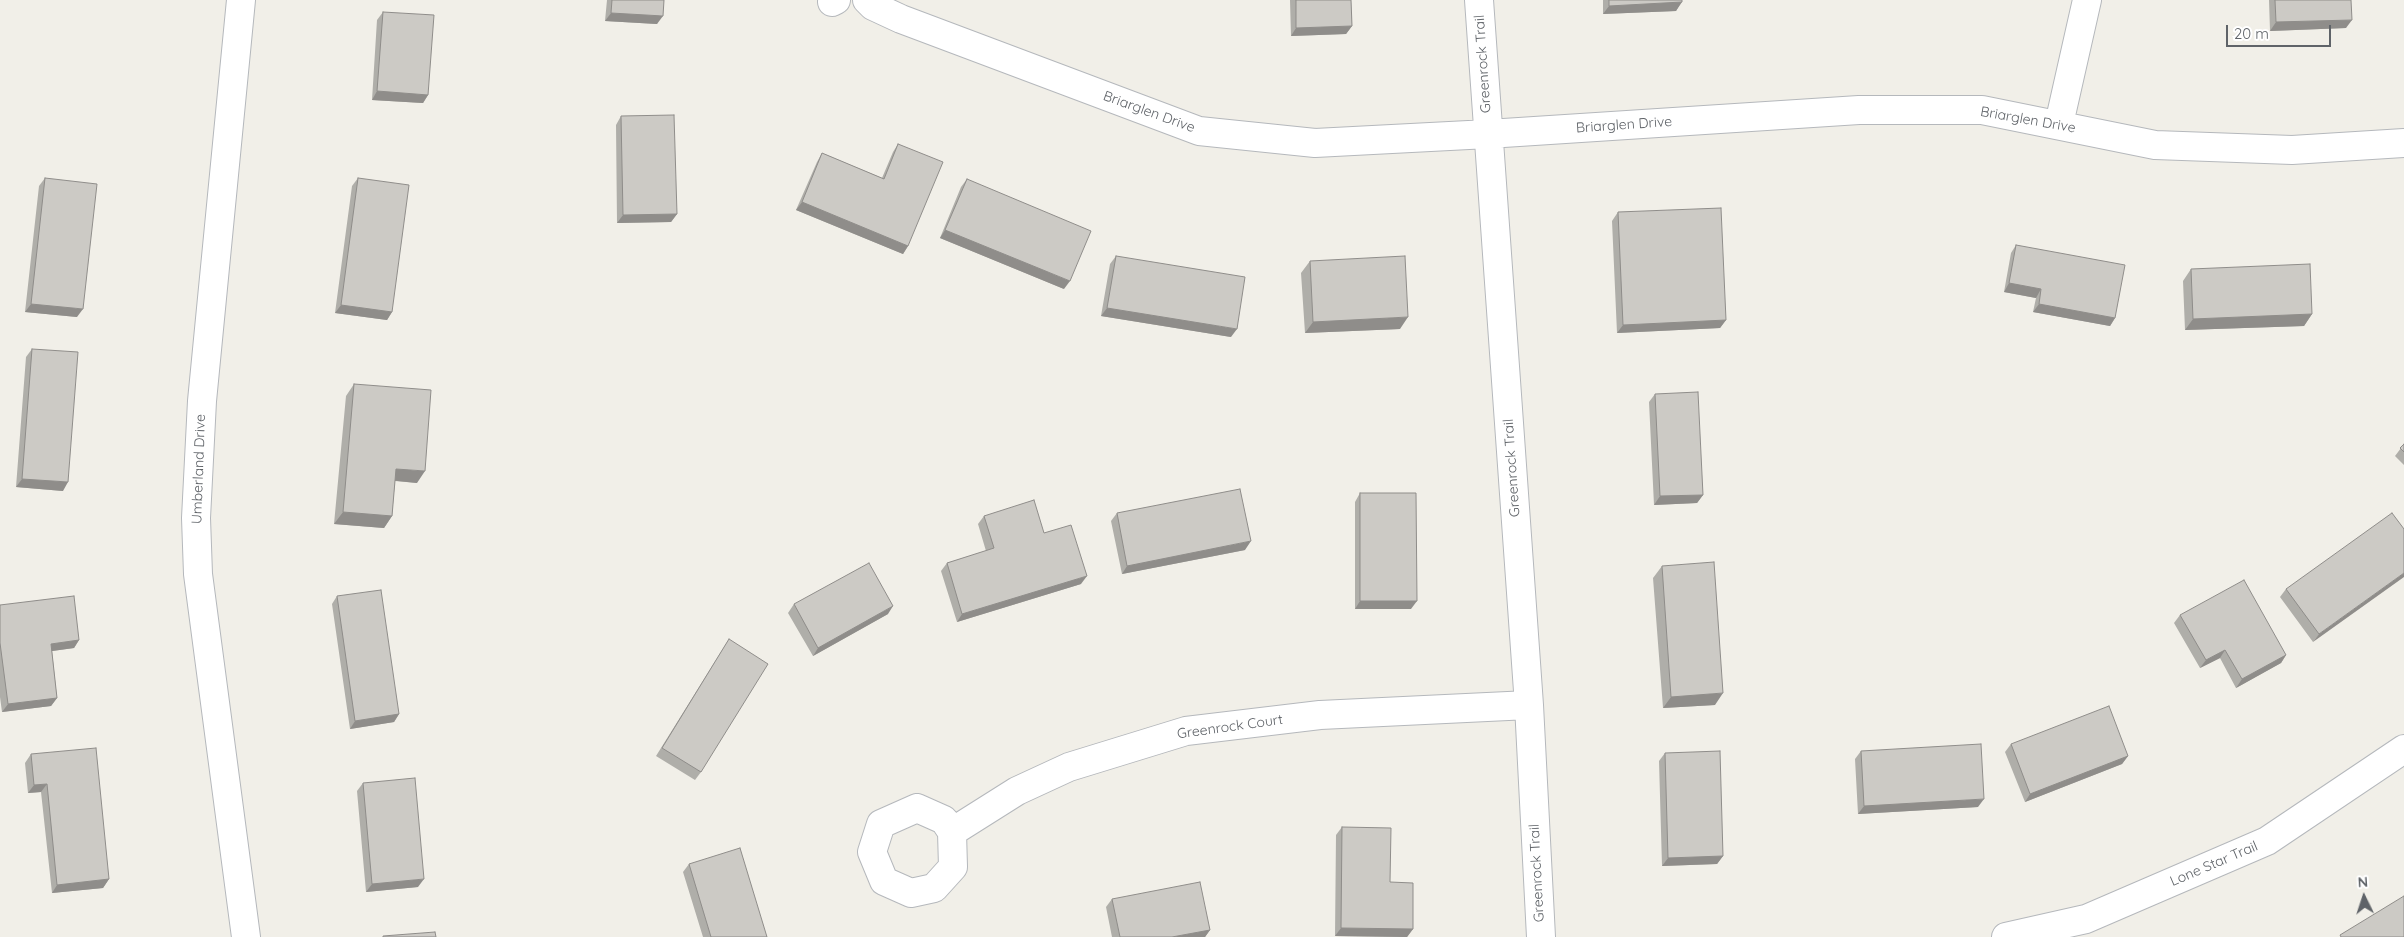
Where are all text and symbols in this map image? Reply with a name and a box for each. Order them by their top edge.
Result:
street label: Greenrock Trail [1471,14,1495,114]
scale bar [2229,15,2334,47]
text: 20 m [2234,24,2269,43]
street label: Briarglen Drive [1101,88,1197,136]
street label: Briarglen Drive [1979,103,2077,137]
street label: Briarglen Drive [1575,113,1673,137]
street label: Umberland Drive [189,414,209,524]
street label: Greenrock Trail [1500,418,1524,518]
street label: Greenrock Court [1176,711,1284,743]
street label: Greenrock Trail [1526,823,1548,923]
street label: Lone Star Trail [2168,838,2260,890]
north arrow [2339,872,2389,922]
text: N [2357,873,2369,891]

